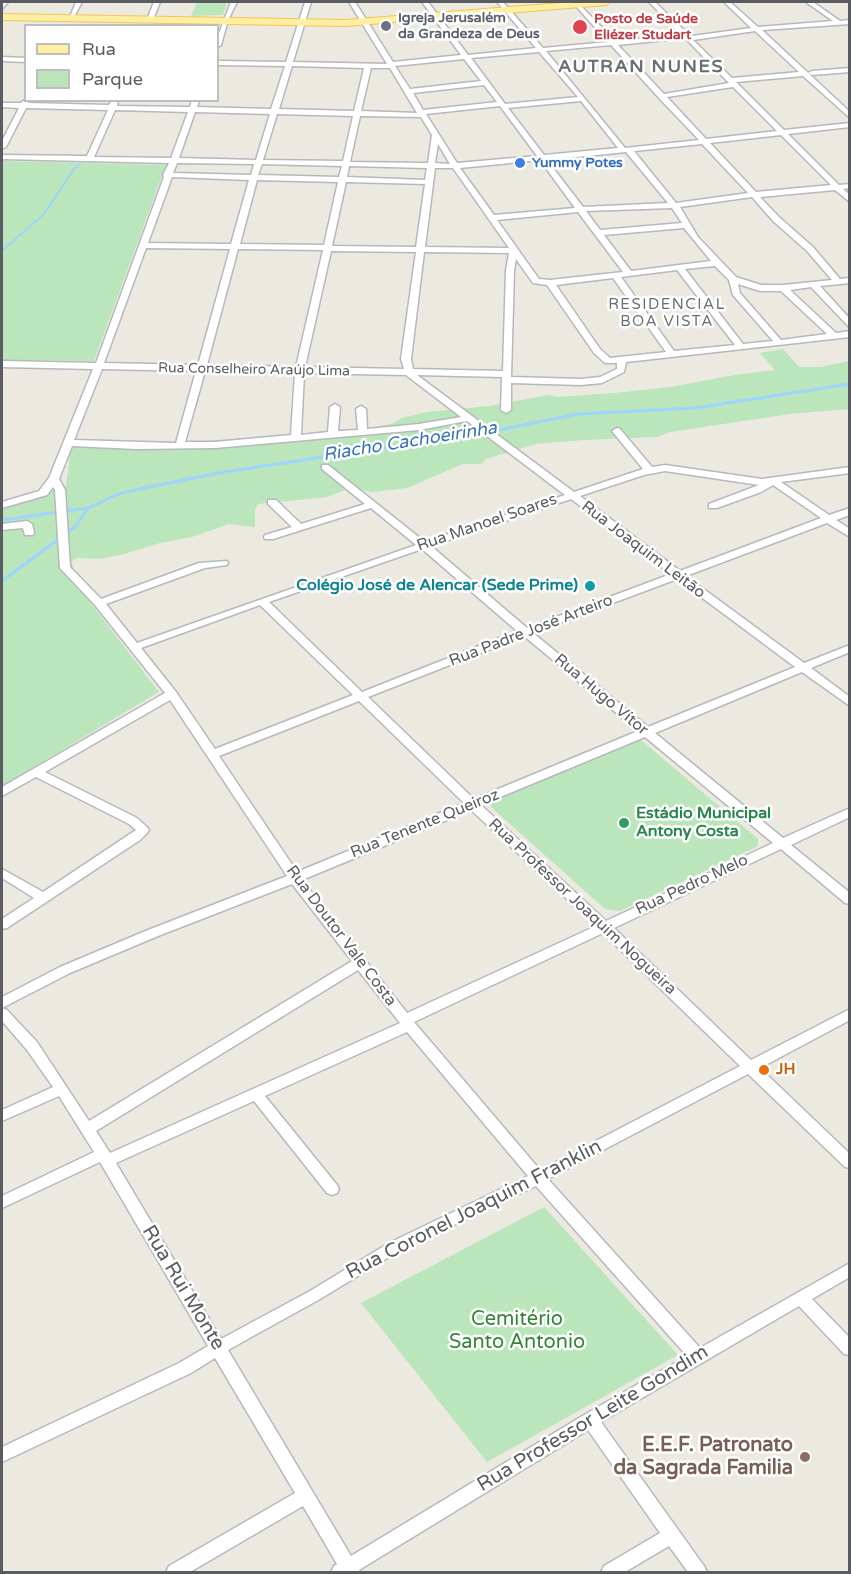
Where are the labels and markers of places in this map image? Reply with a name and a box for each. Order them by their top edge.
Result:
place label: Igreja Jerusalém da Grandeza de Deus [398,10,540,42]
place label: Posto de Saúde Eliézer Studart [594,11,698,44]
marker: Posto de Saúde Eliézer Studart [571,18,589,36]
marker: Igreja Jerusalém da Grandeza de Deus [379,19,393,33]
place label: Yummy Potes [532,155,623,171]
marker: Yummy Potes [513,156,527,170]
place label: Colégio José de Alencar (Sede Prime) [296,576,578,596]
marker: Colégio José de Alencar (Sede Prime) [583,579,597,593]
place label: Estádio Municipal Antony Costa [636,804,771,842]
marker: Estádio Municipal Antony Costa [617,816,631,830]
place label: JH [776,1060,796,1080]
marker: JH [757,1063,771,1077]
place label: E.E.F. Patronato da Sagrada Familia [613,1434,793,1481]
marker: E.E.F. Patronato da Sagrada Familia [798,1450,812,1464]

